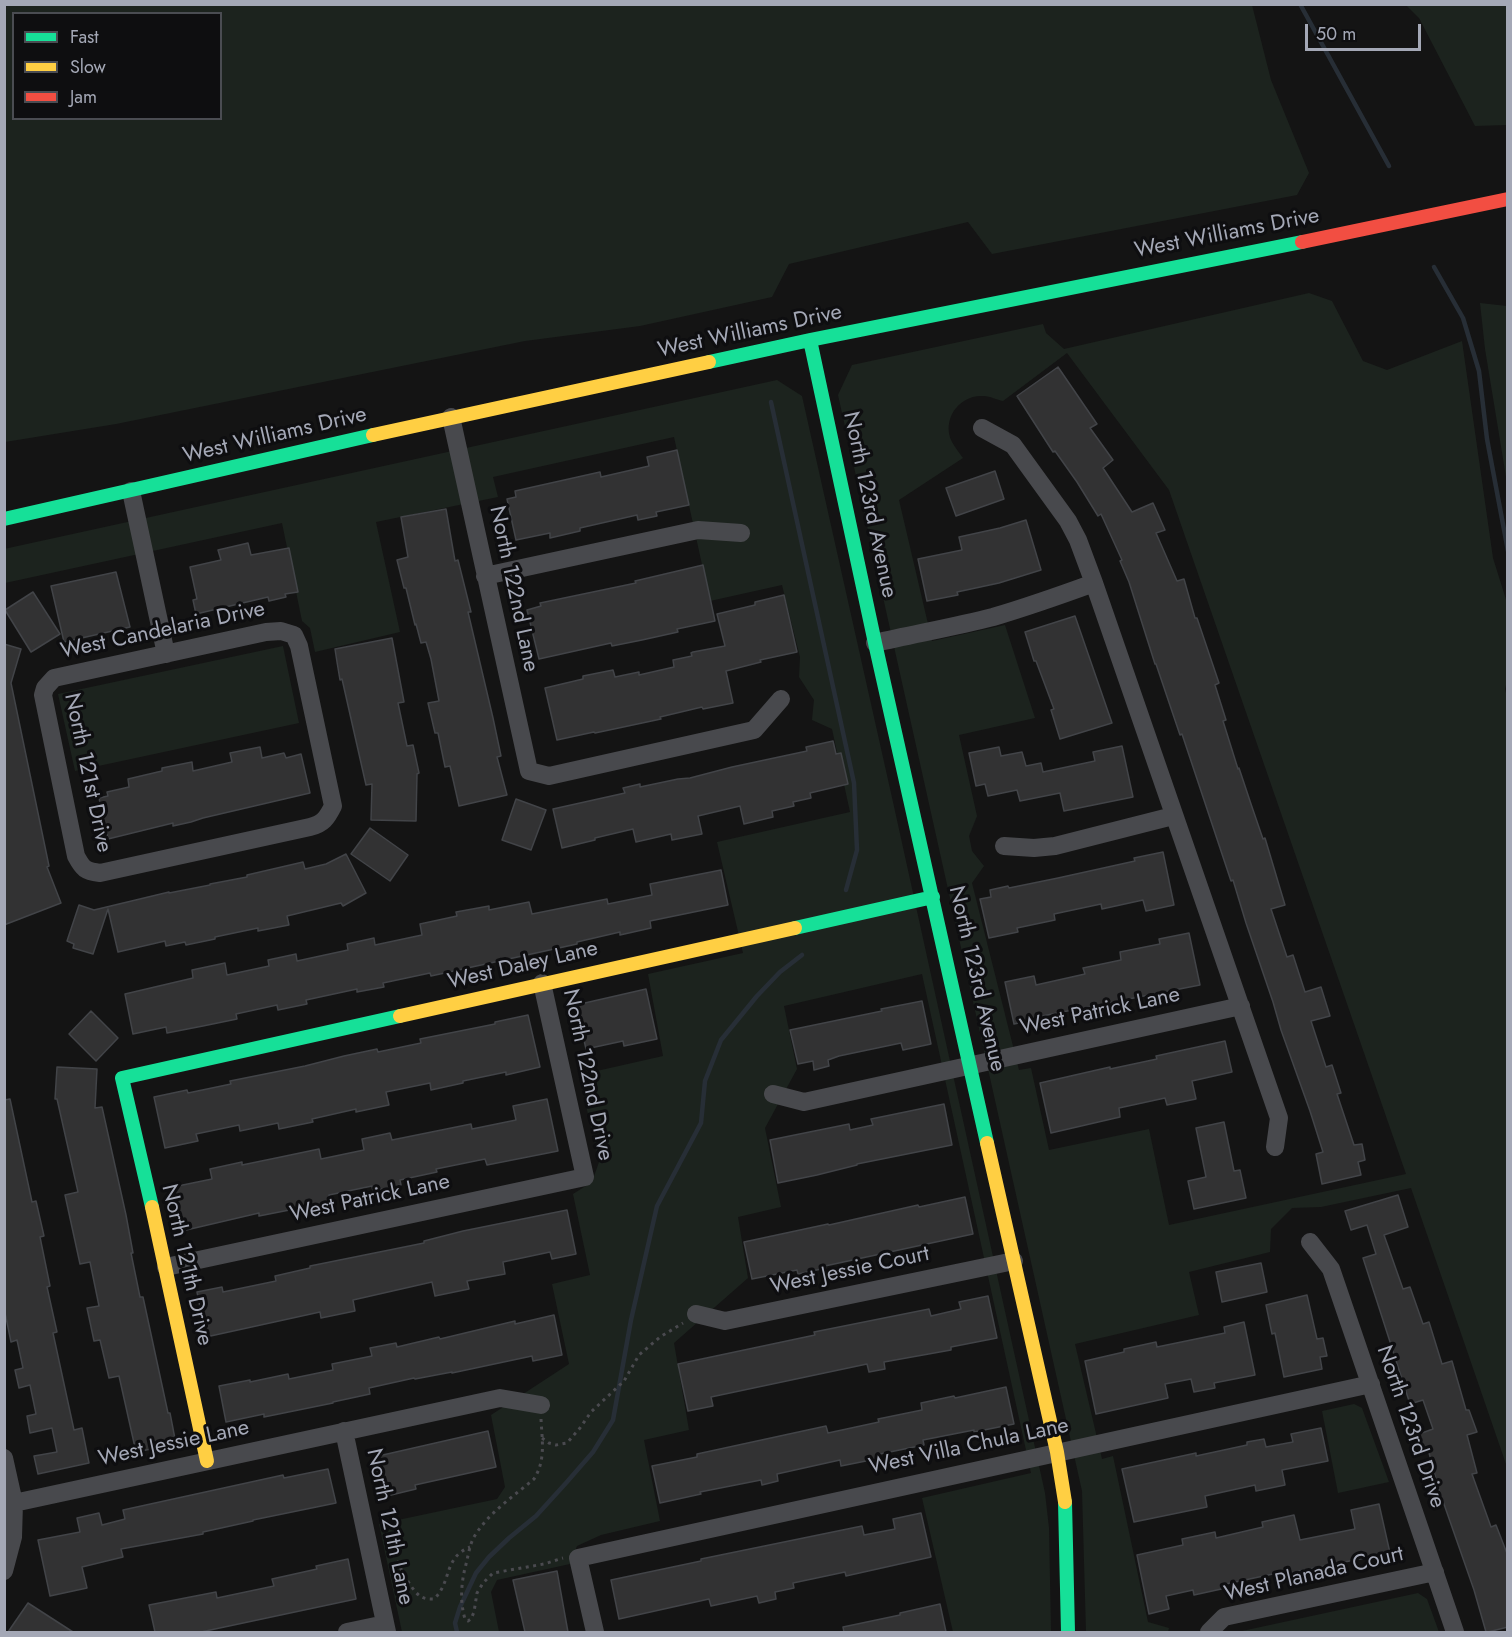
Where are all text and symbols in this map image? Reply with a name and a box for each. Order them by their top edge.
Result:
legend [12,12,222,120]
scale bar [1308,12,1424,50]
text: 50 m [1316,21,1356,47]
text: Fast [70,24,99,50]
text: Slow [70,54,106,80]
text: Jam [70,84,97,110]
street label: West Williams Drive [1132,203,1322,265]
street label: West Williams Drive [656,300,844,364]
street label: West Williams Drive [181,402,369,470]
street label: North 123rd Avenue [836,409,902,601]
street label: North 122nd Lane [483,504,543,674]
street label: West Candelaria Drive [58,596,268,666]
street label: North 121st Drive [57,691,117,855]
street label: North 123rd Avenue [942,884,1010,1074]
street label: West Daley Lane [445,936,601,996]
street label: West Patrick Lane [1018,982,1182,1042]
street label: North 122nd Drive [556,987,618,1163]
street label: West Patrick Lane [288,1169,452,1229]
street label: North 121th Drive [155,1182,217,1348]
street label: West Jessie Court [768,1241,932,1301]
street label: North 123rd Drive [1370,1342,1450,1512]
street label: West Villa Chula Lane [867,1413,1071,1481]
street label: West Jessie Lane [96,1415,252,1473]
street label: North 121th Lane [360,1446,418,1608]
street label: West Planada Court [1222,1542,1406,1608]

